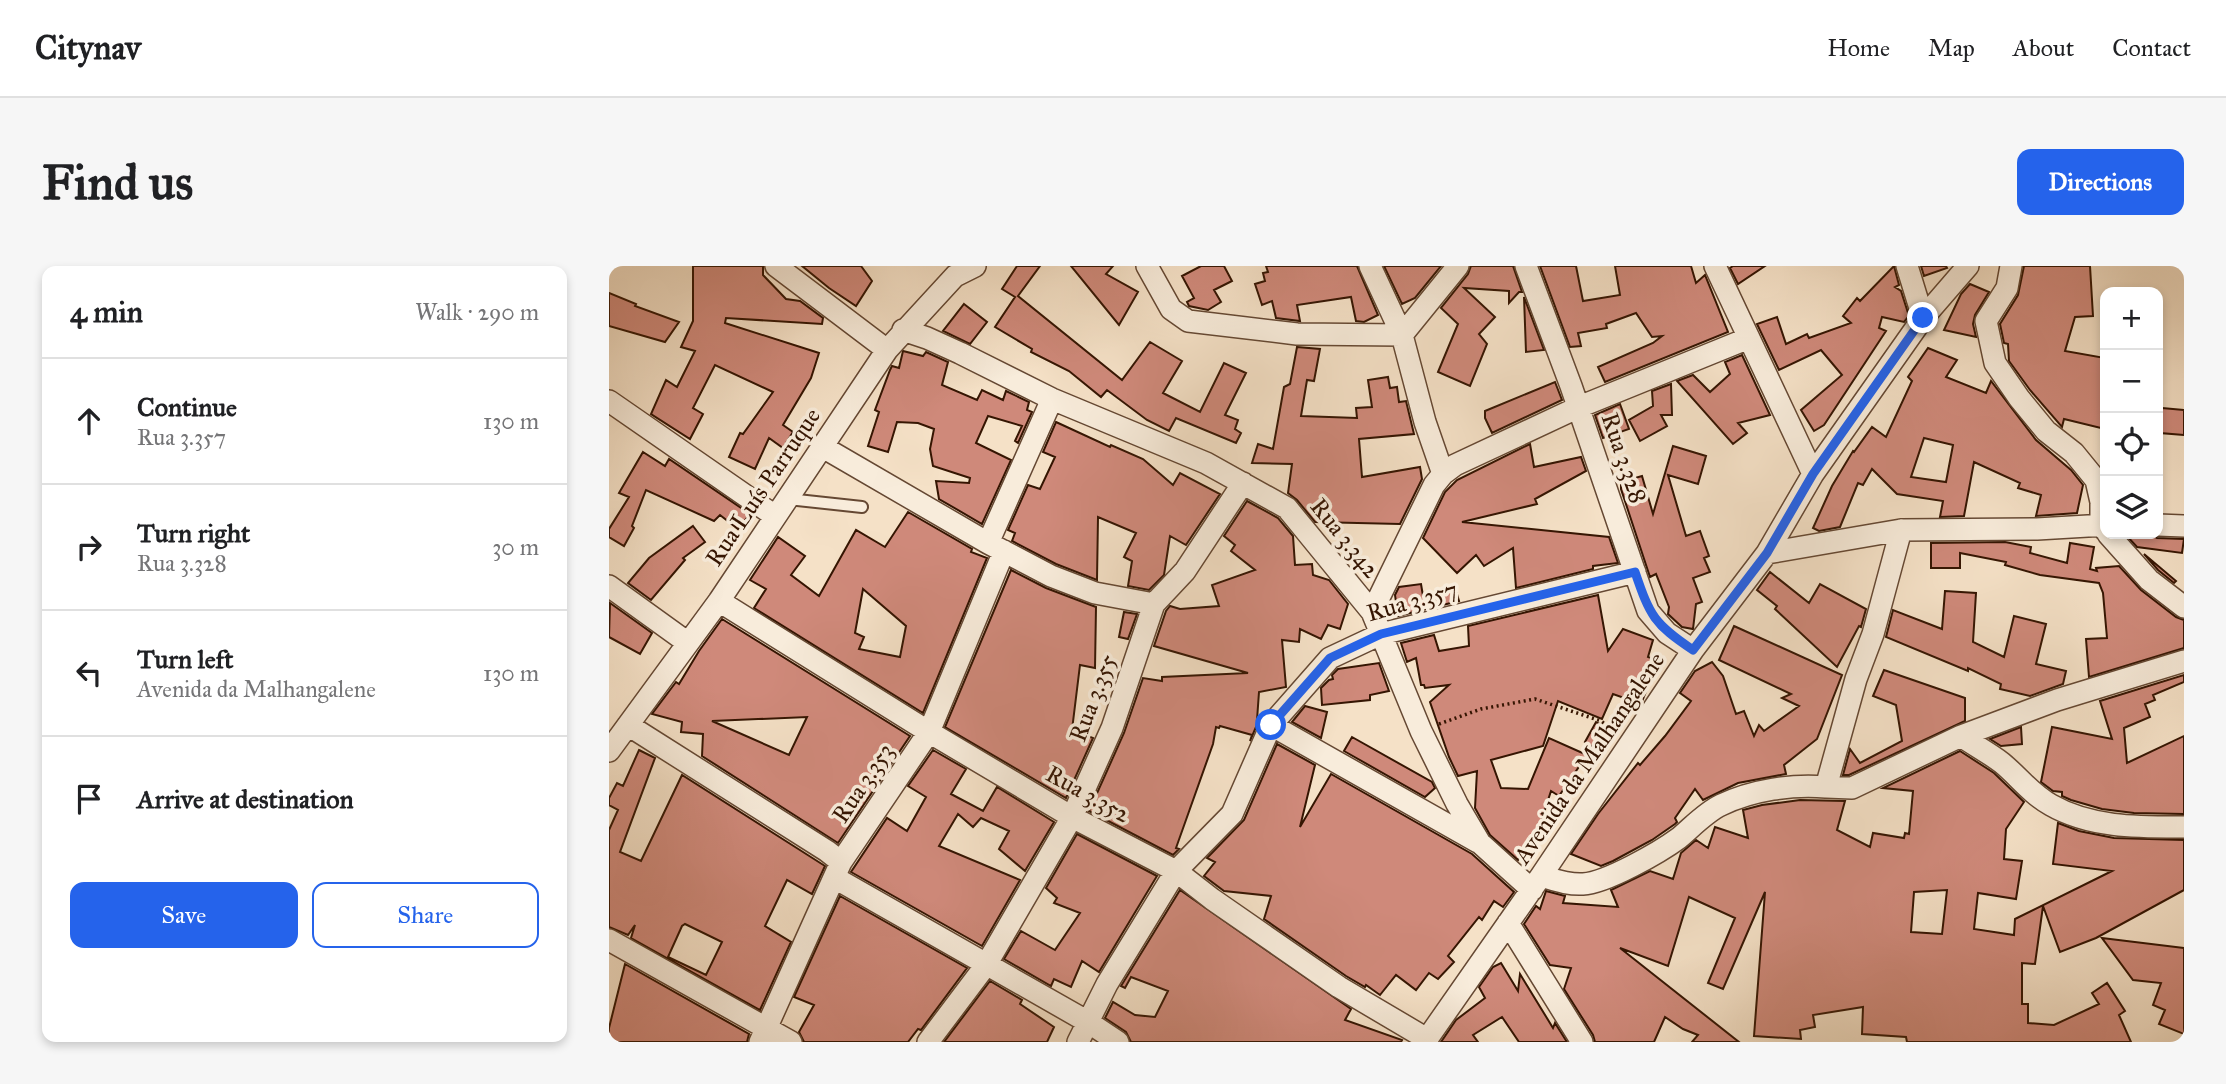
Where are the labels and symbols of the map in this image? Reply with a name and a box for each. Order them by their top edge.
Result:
route end [1907,302,1938,333]
street label: Rua Luís Parruque [699,402,827,572]
street label: Rua 3.328 [1595,409,1653,507]
street label: Rua 3.342 [1304,492,1386,584]
street label: Rua 3.357 [1363,574,1461,628]
street label: Avenida da Malhangalene [1506,646,1671,870]
street label: Rua 3.355 [1063,650,1123,746]
route start [1255,709,1286,740]
street label: Rua 3.353 [825,737,901,829]
street label: Rua 3.352 [1041,759,1136,829]

